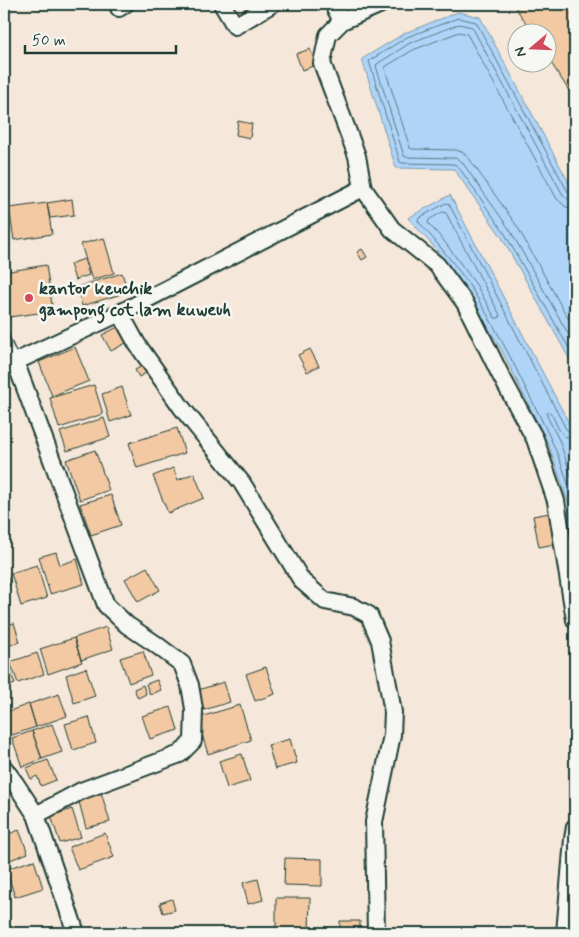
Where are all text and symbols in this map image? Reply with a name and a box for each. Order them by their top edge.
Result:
scale bar [25,22,176,54]
north arrow [506,22,556,72]
text: 50 m [32,31,66,51]
text: N [511,45,531,59]
place label: kantor keuchik gampong cot lam kuweuh [39,277,231,324]
marker: kantor keuchik gampong cot lam kuweuh [23,292,35,304]

